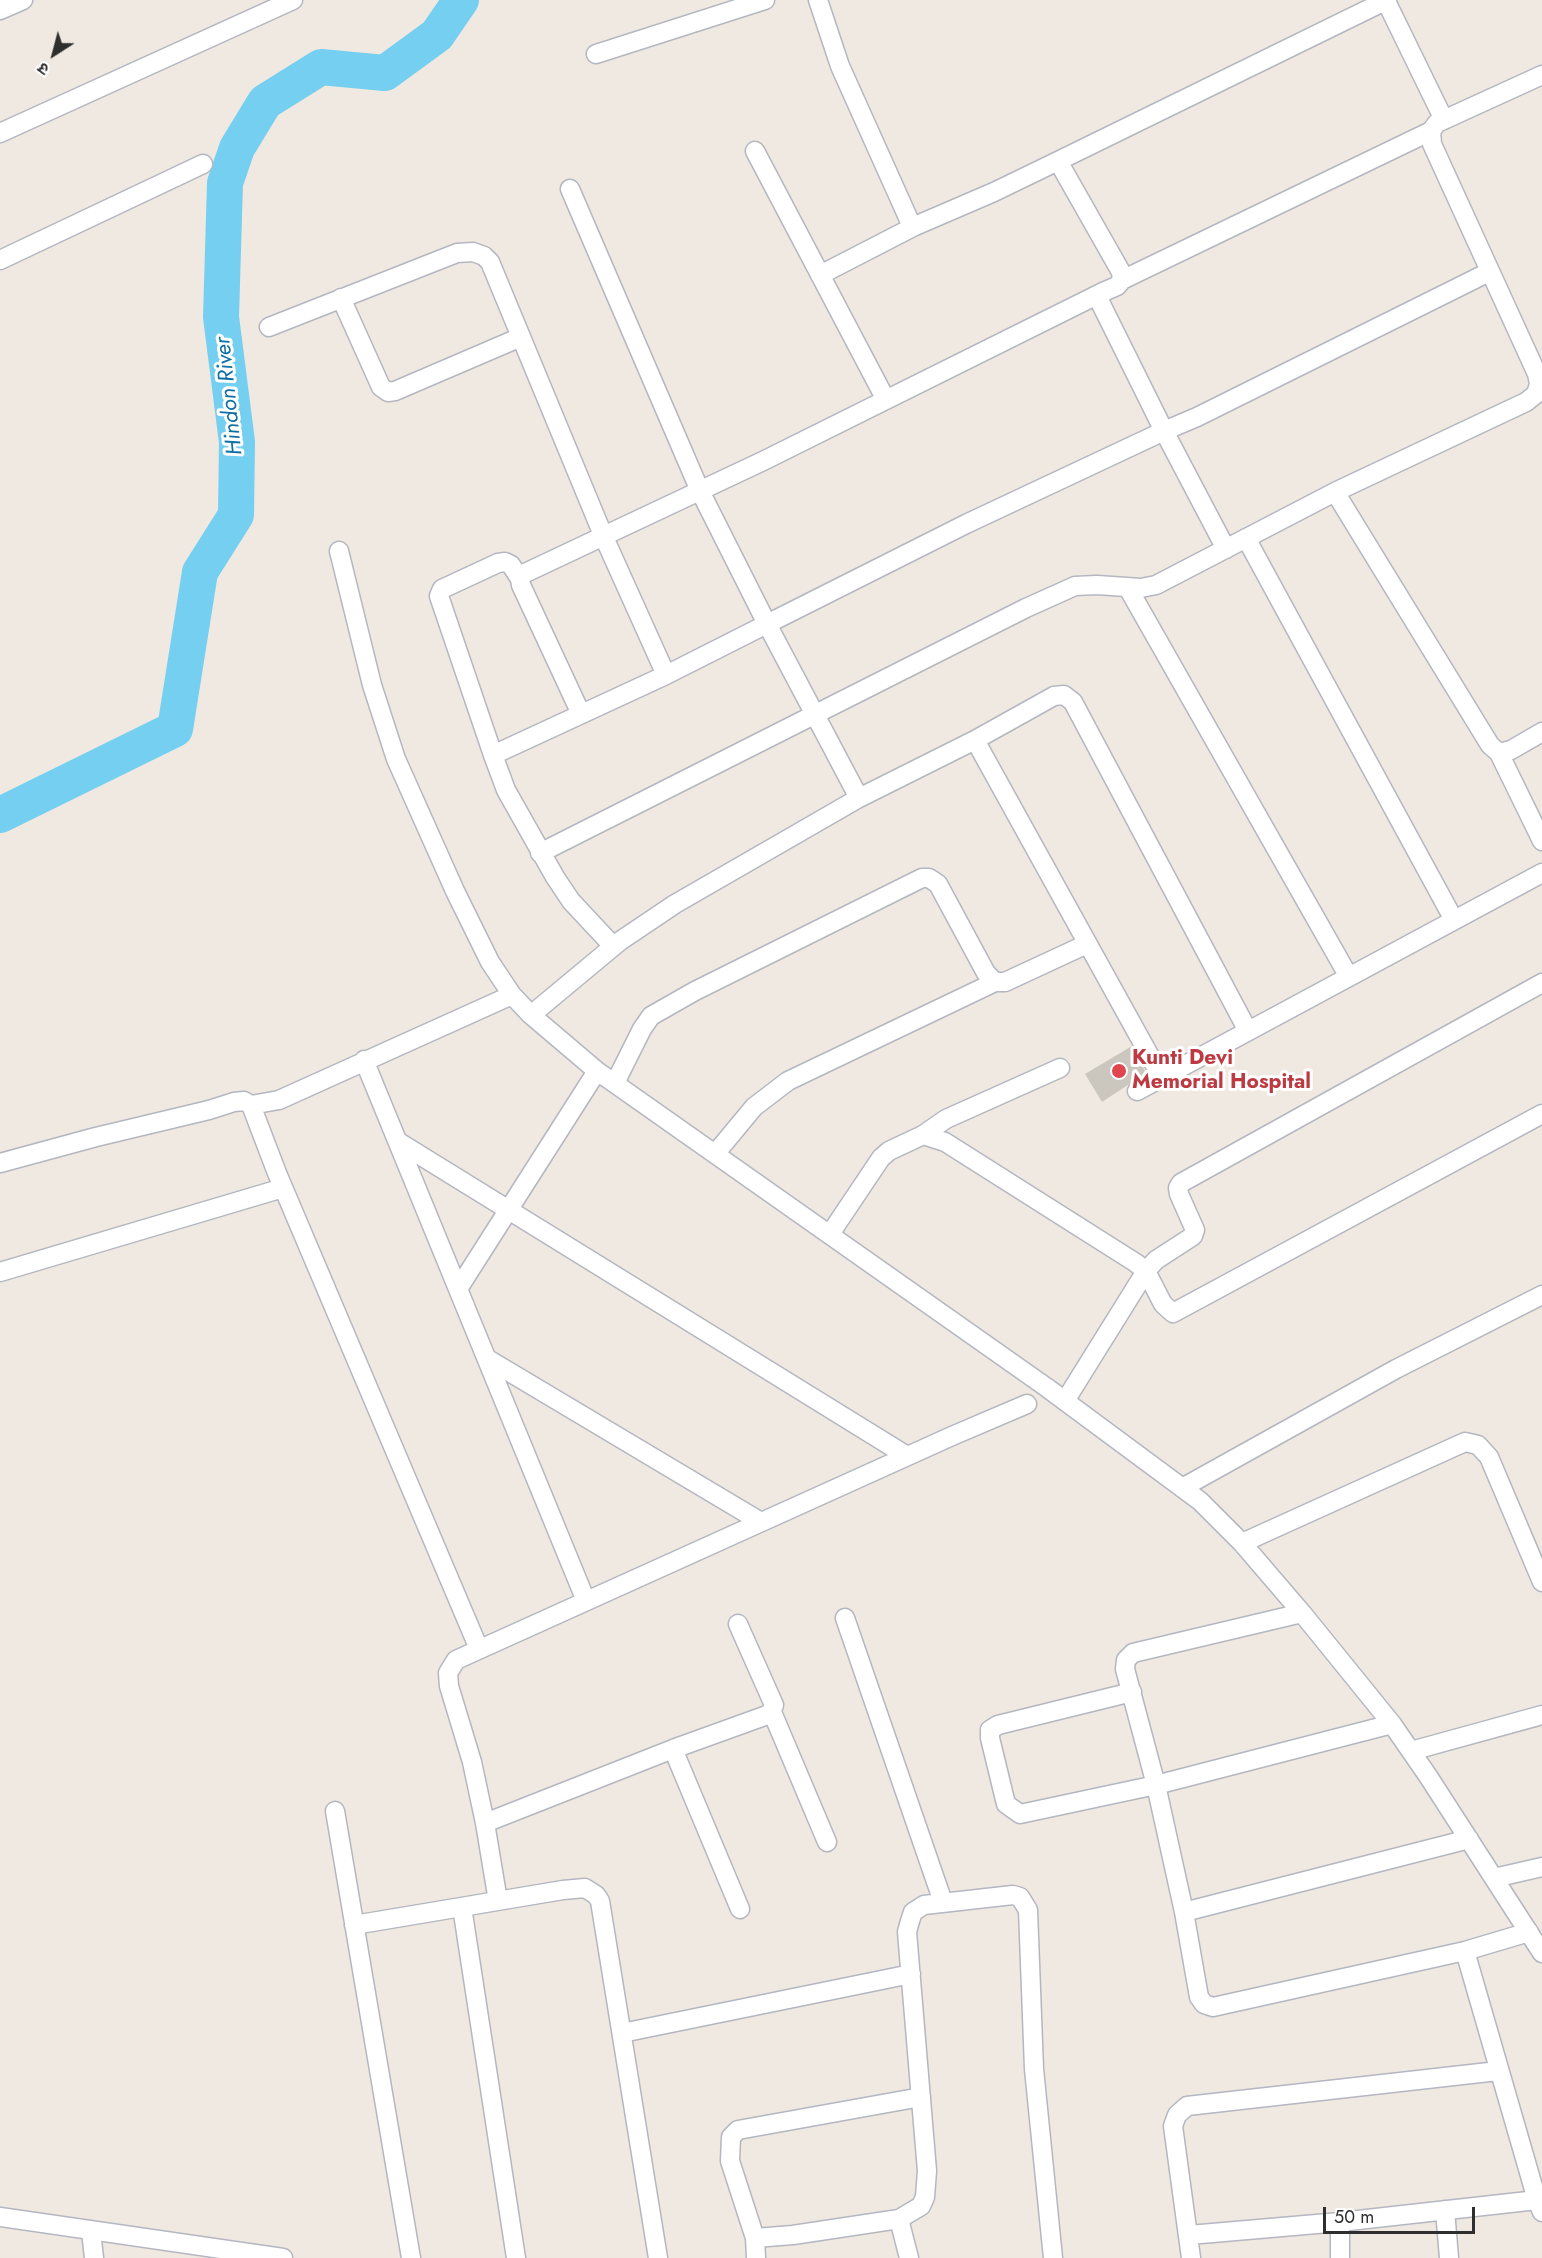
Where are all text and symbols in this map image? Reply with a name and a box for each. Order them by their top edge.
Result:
north arrow [24,24,84,84]
text: उ [33,57,54,81]
water label: Hindon River [211,336,249,456]
place label: Kunti Devi Memorial Hospital [1132,1046,1311,1096]
marker: Kunti Devi Memorial Hospital [1110,1062,1128,1080]
scale bar [1326,2195,1478,2233]
text: 50 m [1334,2204,1374,2230]

